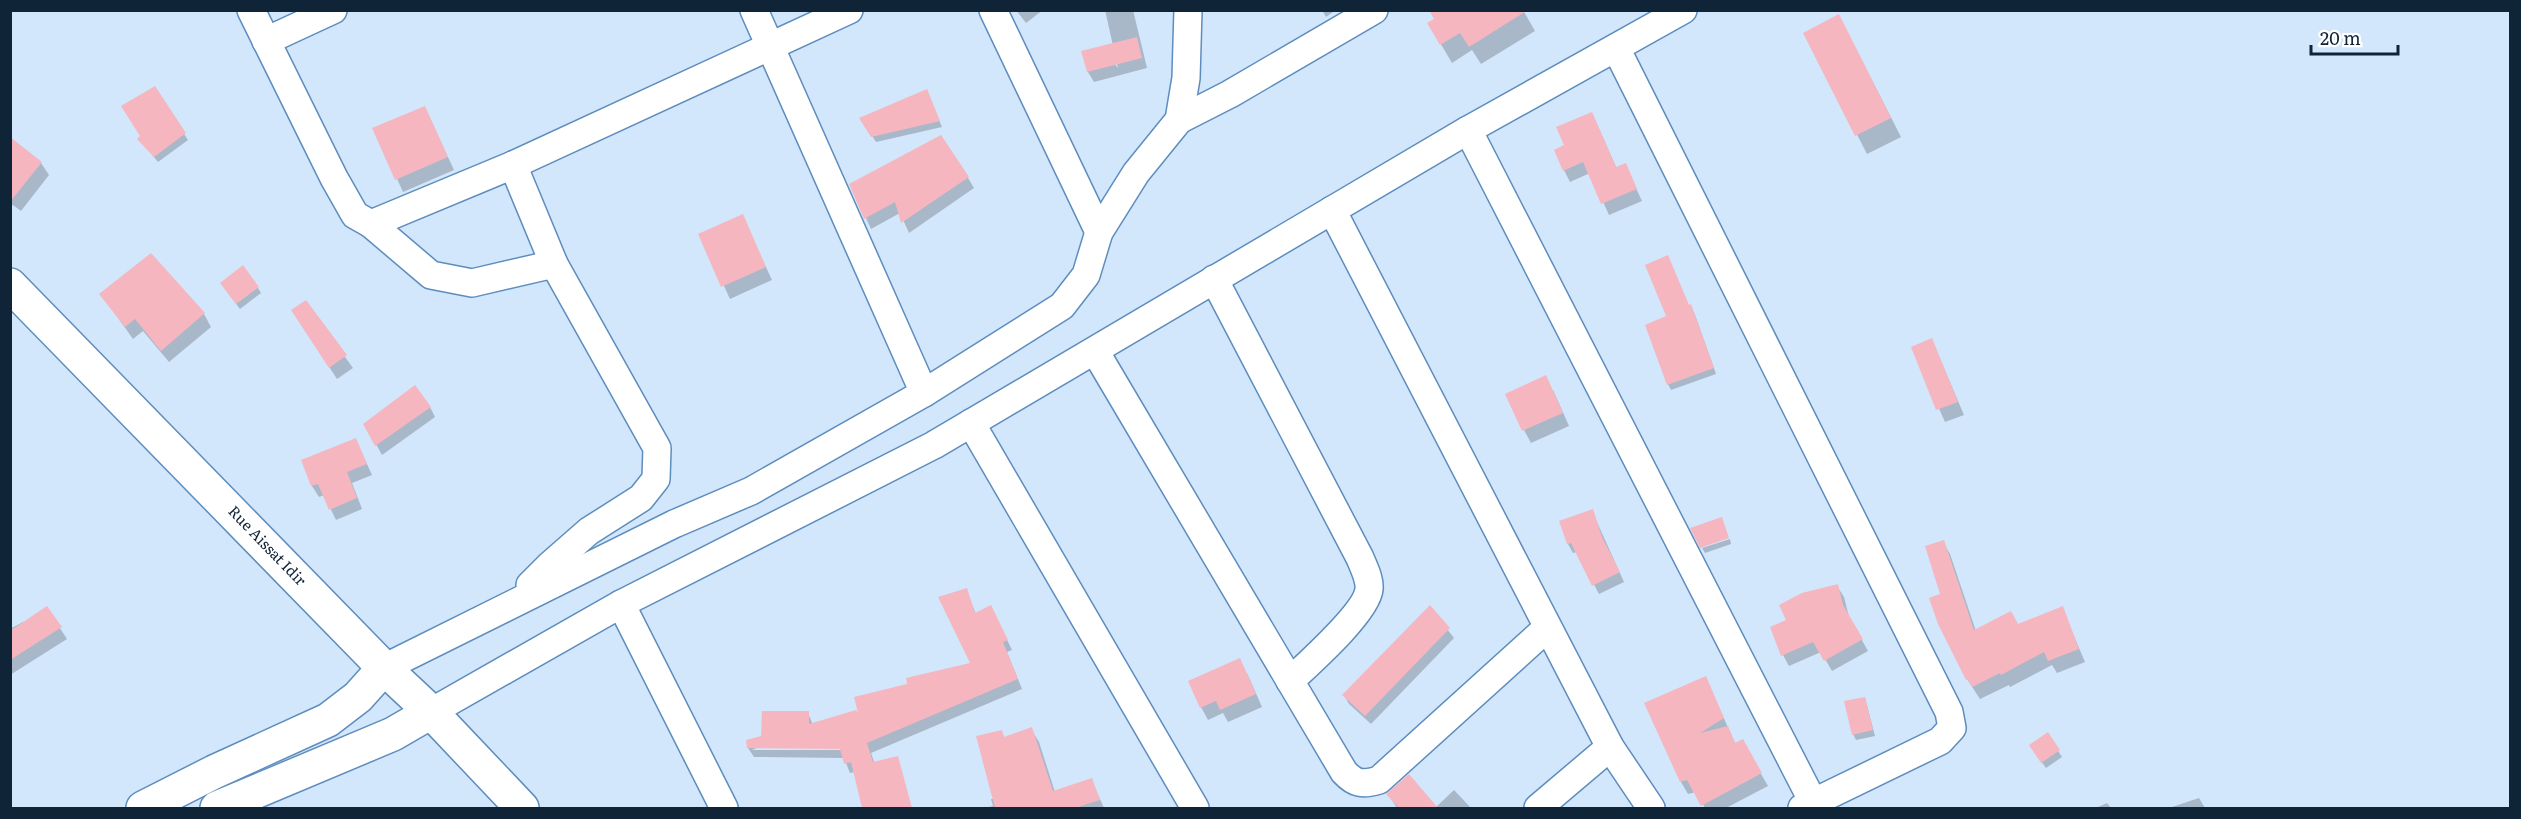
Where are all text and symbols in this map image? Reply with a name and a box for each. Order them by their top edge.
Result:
scale bar [2311,18,2398,56]
text: 20 m [2320,24,2361,51]
street label: Rue Aissat Idir [224,500,312,590]

